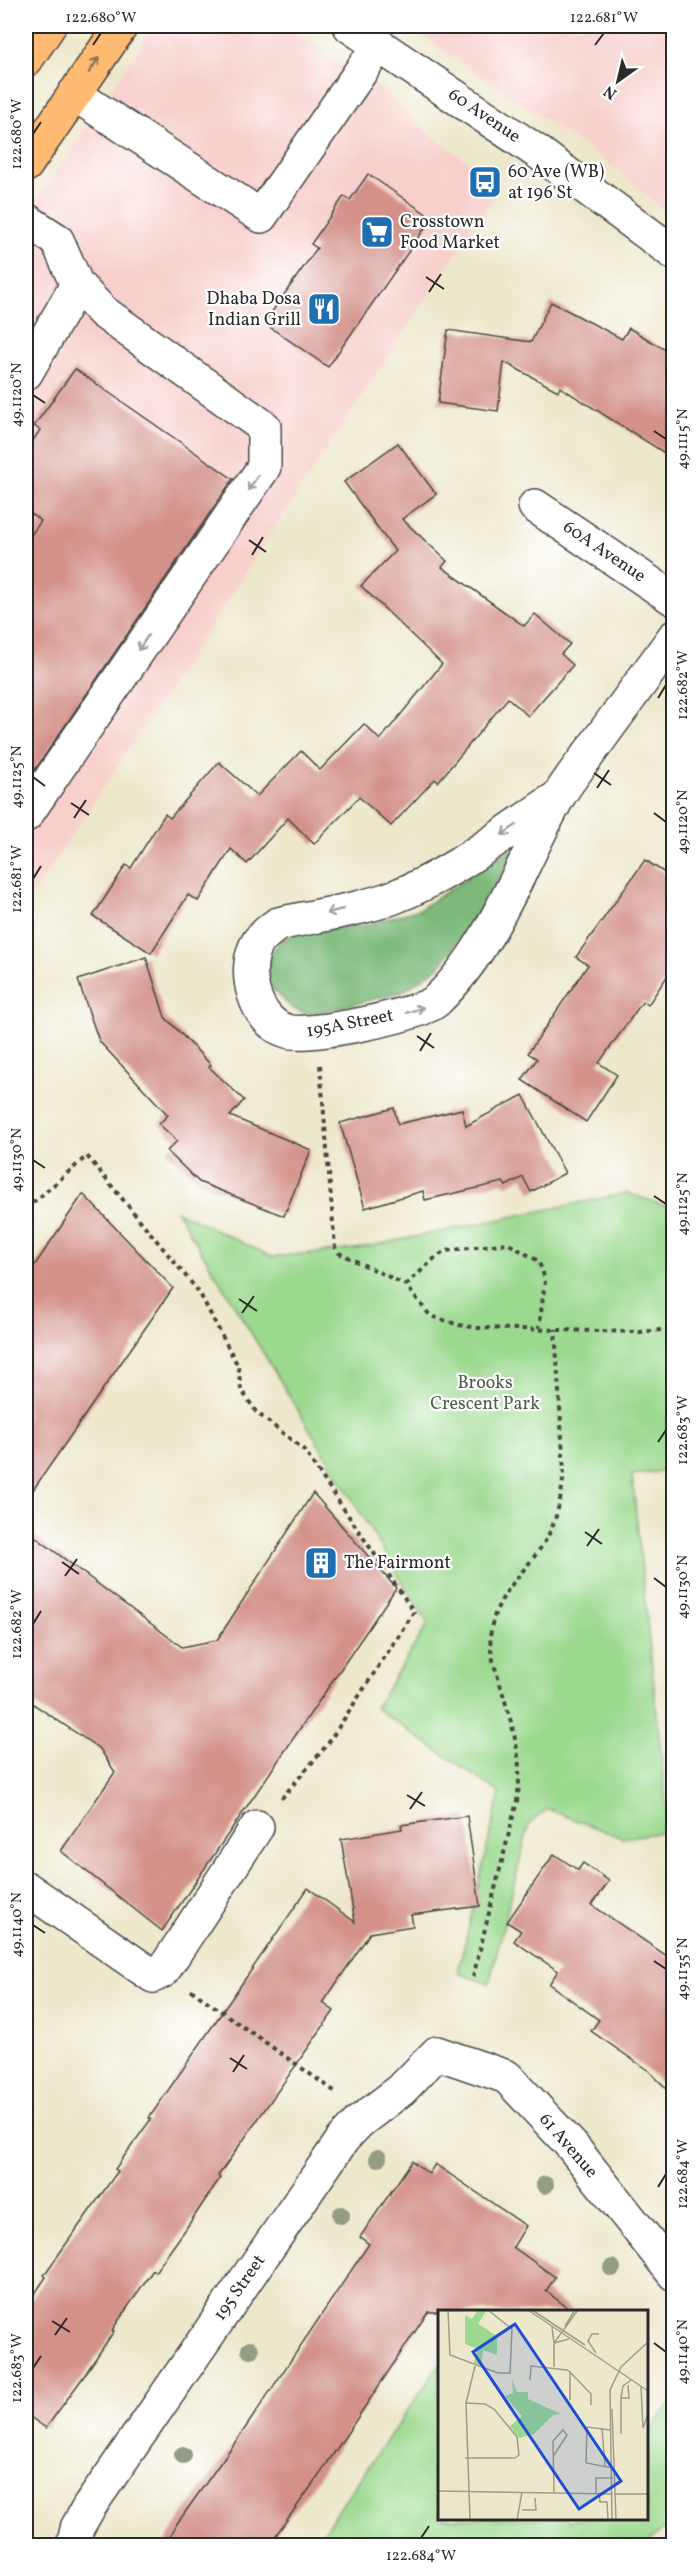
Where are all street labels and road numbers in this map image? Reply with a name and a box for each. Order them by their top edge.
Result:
street label: 60 Avenue [443,83,525,149]
street label: 60A Avenue [558,515,650,589]
street label: 195A Street [304,1003,396,1045]
street label: 61 Avenue [533,2108,603,2184]
street label: 195 Street [208,2250,272,2326]

